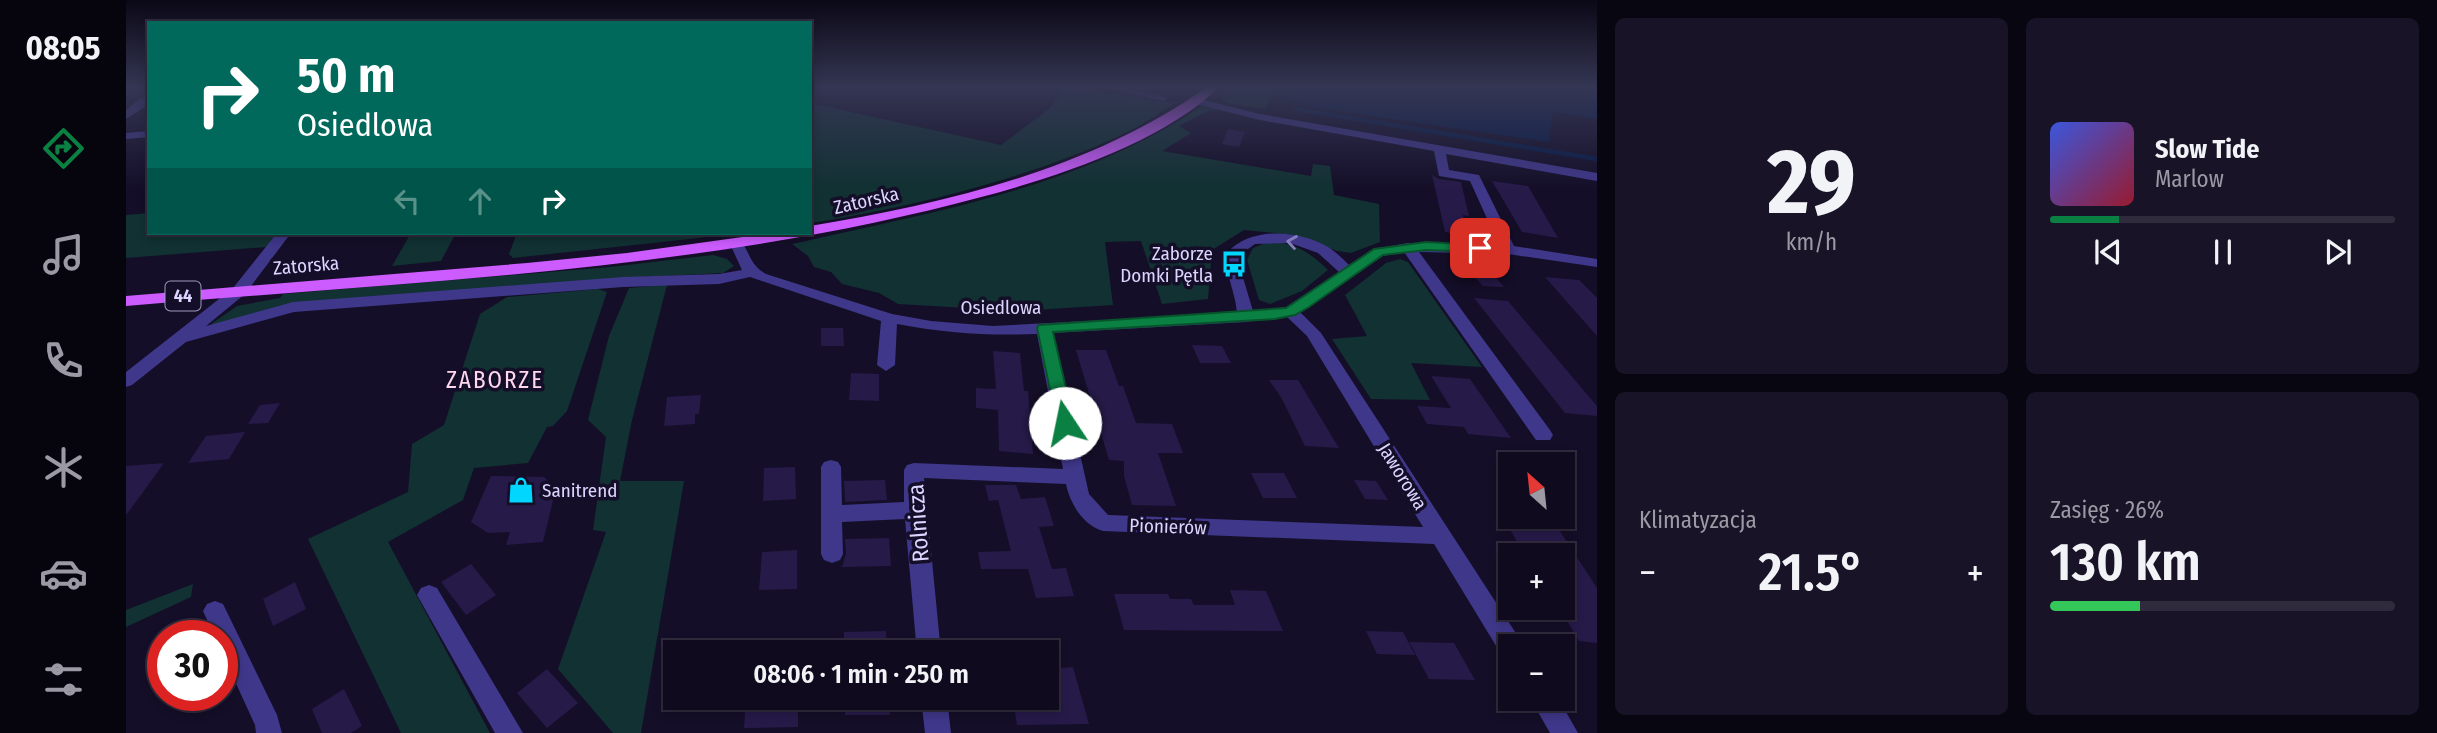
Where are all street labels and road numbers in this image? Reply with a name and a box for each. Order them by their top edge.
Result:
street label: Zatorska [831,182,901,219]
street label: Zatorska [272,251,340,280]
road number: 44 [166,282,200,310]
street label: Osiedlowa [961,296,1041,319]
street label: Jaworowa [1373,439,1432,514]
street label: Rolnicza [901,483,935,563]
street label: Pionierów [1129,514,1208,539]

